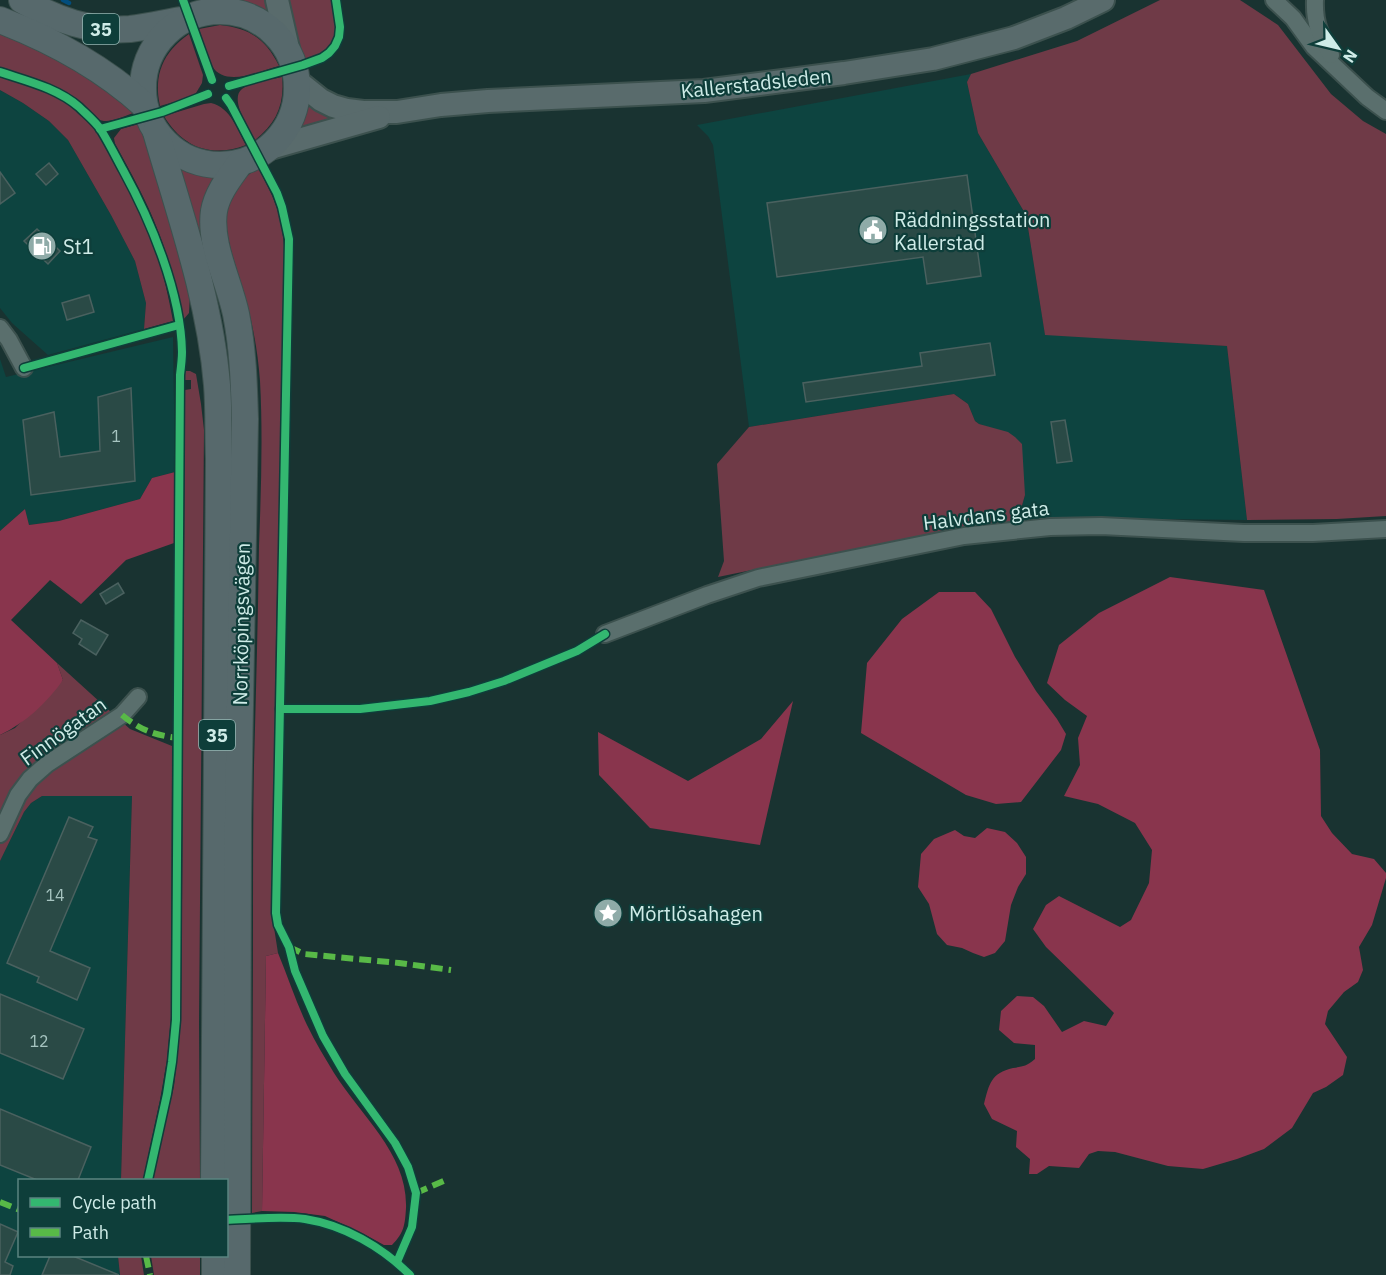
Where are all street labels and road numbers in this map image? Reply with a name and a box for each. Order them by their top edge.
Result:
road number: 35 [83,14,119,44]
street label: Kallerstadsleden [679,62,833,104]
street label: Halvdans gata [921,494,1051,536]
street label: Norrköpingsvägen [226,543,256,705]
street label: Finnögatan [14,691,112,771]
road number: 35 [199,720,235,750]

